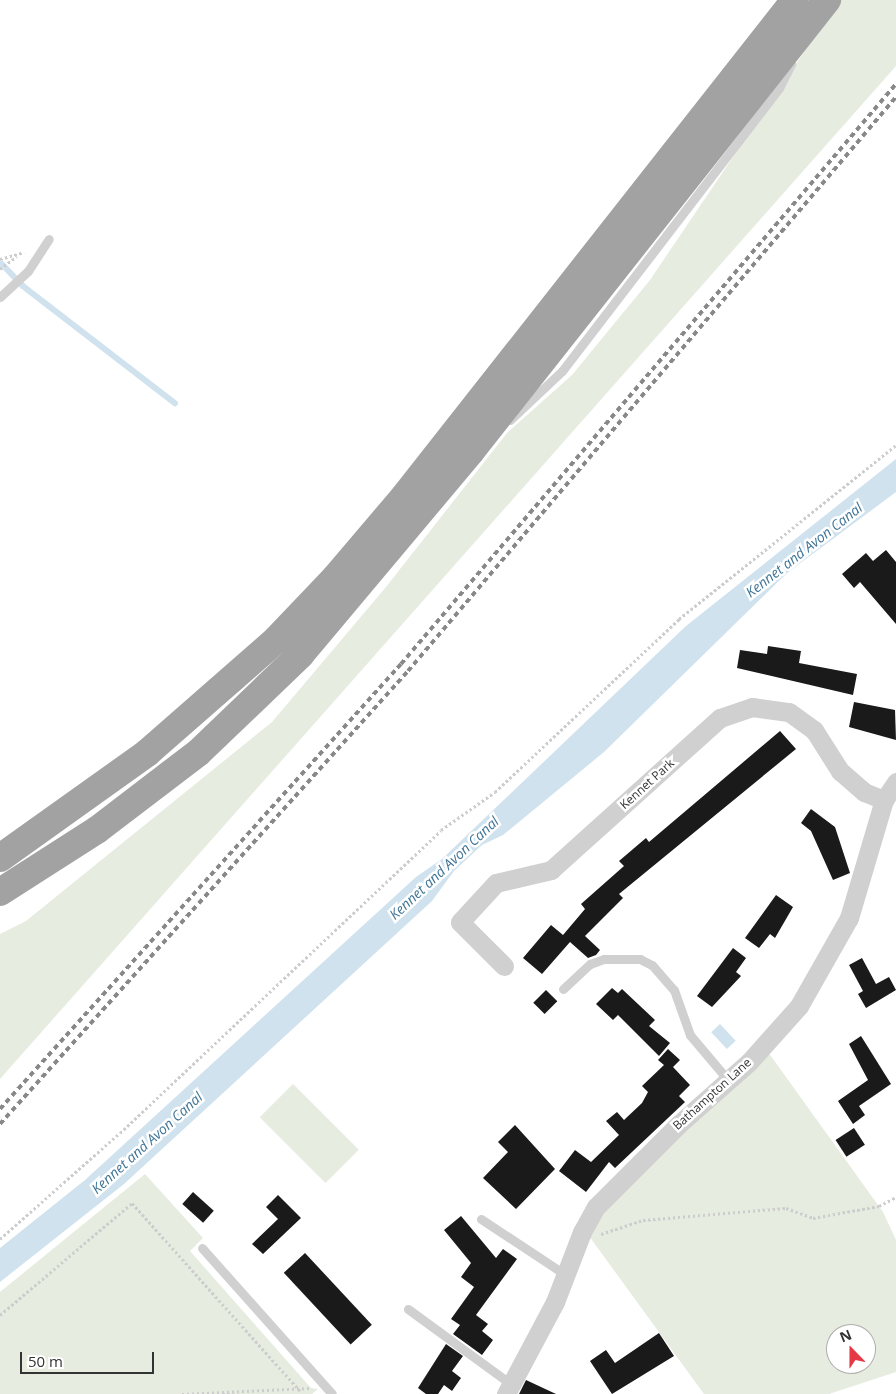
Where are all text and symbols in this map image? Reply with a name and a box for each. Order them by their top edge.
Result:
water label: Kennet and Avon Canal [742,499,866,601]
street label: Kennet Park [617,756,677,812]
water label: Kennet and Avon Canal [386,813,502,923]
street label: Bathampton Lane [670,1055,754,1133]
water label: Kennet and Avon Canal [88,1089,206,1197]
north arrow [826,1324,876,1374]
text: N [837,1325,854,1347]
scale bar [22,1342,156,1374]
text: 50 m [28,1351,63,1371]

